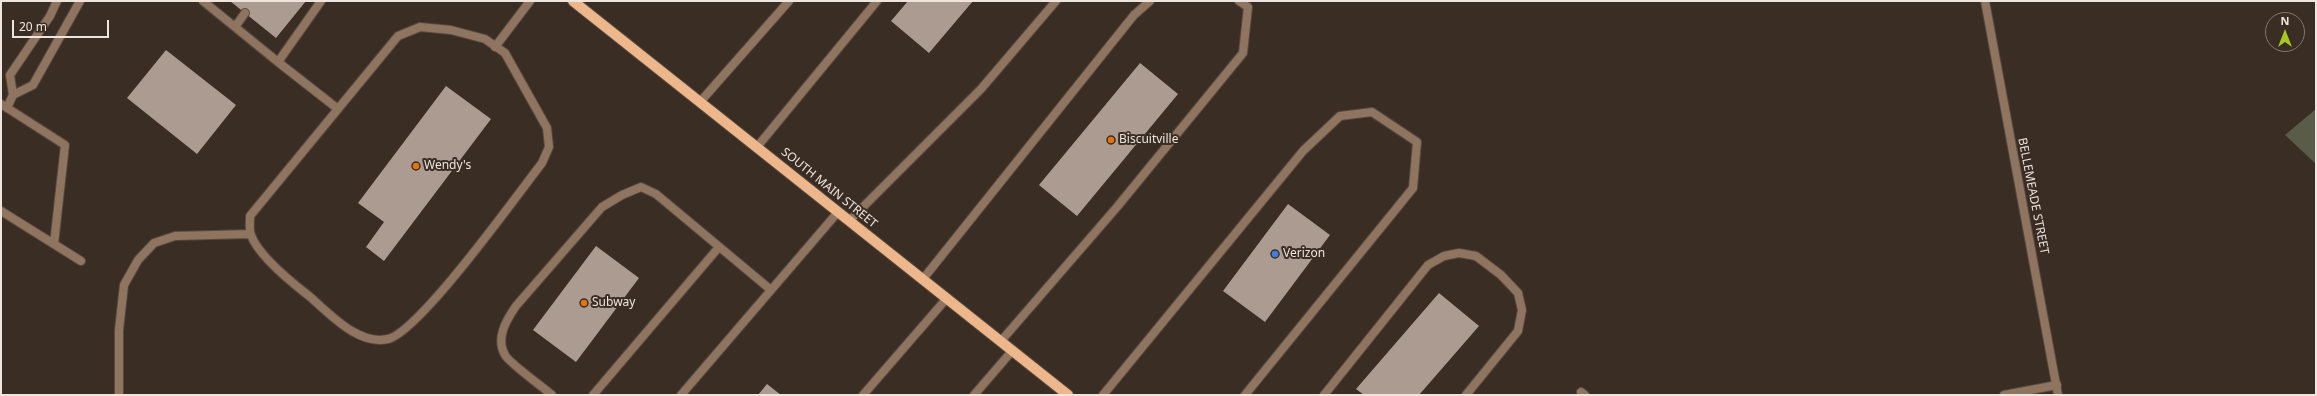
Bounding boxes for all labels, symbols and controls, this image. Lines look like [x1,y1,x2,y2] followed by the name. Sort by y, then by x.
[14,12,111,38] scale bar
[2265,12,2305,52] north arrow
[2281,13,2289,28] text: N
[19,18,47,35] text: 20 m
[1119,133,1178,147] place label: Biscuitville
[1106,135,1116,145] marker: Biscuitville
[2015,137,2051,255] street label: BELLEMEADE STREET
[778,145,880,231] street label: SOUTH MAIN STREET
[424,159,471,173] place label: Wendy's
[411,161,421,171] marker: Wendy's
[1283,247,1325,261] place label: Verizon
[1270,249,1280,259] marker: Verizon
[592,296,635,310] place label: Subway
[579,298,589,308] marker: Subway

